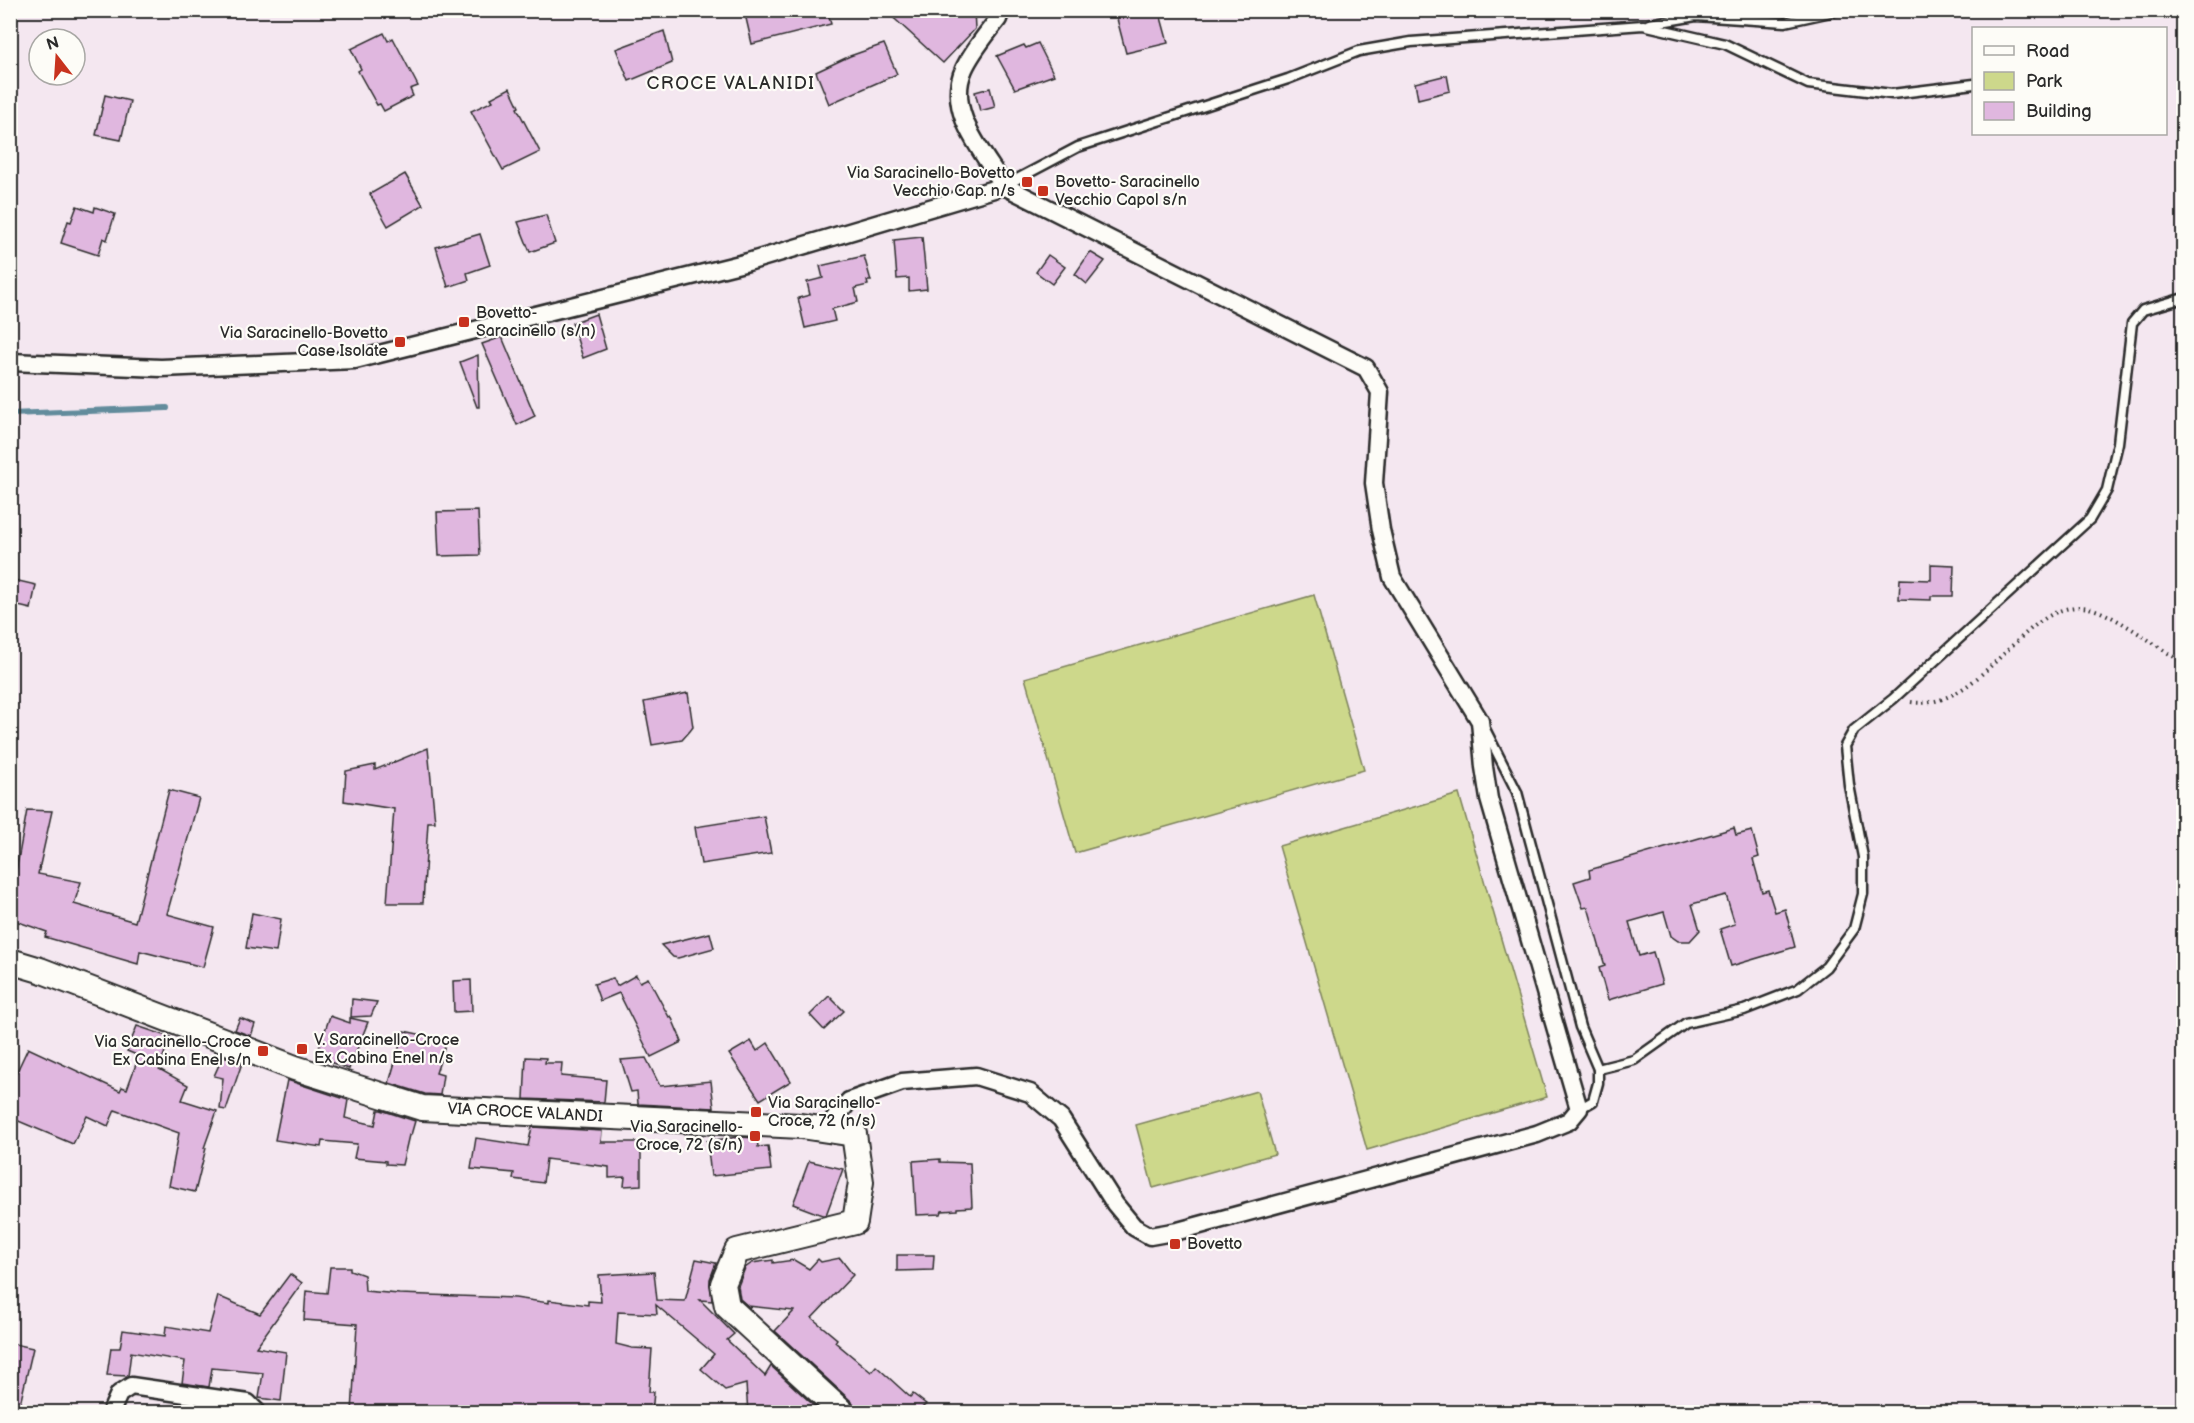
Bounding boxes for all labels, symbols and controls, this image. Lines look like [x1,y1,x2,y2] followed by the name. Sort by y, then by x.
[27,27,87,87] north arrow
[1972,27,2167,135] legend
[45,33,62,55] text: N
[2026,41,2070,62] text: Road
[2026,71,2062,92] text: Park
[647,73,815,94] district label: CROCE VALANIDI
[2026,101,2092,122] text: Building
[847,164,1015,201] place label: Via Saracinello-Bovetto Vecchio Cap. n/s
[1055,173,1200,210] place label: Bovetto- Saracinello Vecchio Capol s/n
[1020,175,1034,189] marker: Via Saracinello-Bovetto Vecchio Cap. n/s
[1036,184,1050,198] marker: Bovetto- Saracinello Vecchio Capol s/n
[476,304,596,341] place label: Bovetto- Saracinello (s/n)
[457,315,471,329] marker: Bovetto- Saracinello (s/n)
[220,324,389,361] place label: Via Saracinello-Bovetto Case Isolate
[393,335,407,349] marker: Via Saracinello-Bovetto Case Isolate
[314,1031,460,1068] place label: V. Saracinello-Croce Ex Cabina Enel n/s
[94,1033,252,1070] place label: Via Saracinello-Croce Ex Cabina Enel s/n
[295,1042,309,1056] marker: V. Saracinello-Croce Ex Cabina Enel n/s
[256,1044,270,1058] marker: Via Saracinello-Croce Ex Cabina Enel s/n
[768,1094,881,1131] place label: Via Saracinello- Croce, 72 (n/s)
[447,1099,603,1127] street label: VIA CROCE VALANDI
[749,1105,763,1119] marker: Via Saracinello- Croce, 72 (n/s)
[630,1118,743,1155] place label: Via Saracinello- Croce, 72 (s/n)
[748,1129,762,1143] marker: Via Saracinello- Croce, 72 (s/n)
[1187,1235,1242,1254] place label: Bovetto
[1168,1237,1182,1251] marker: Bovetto

